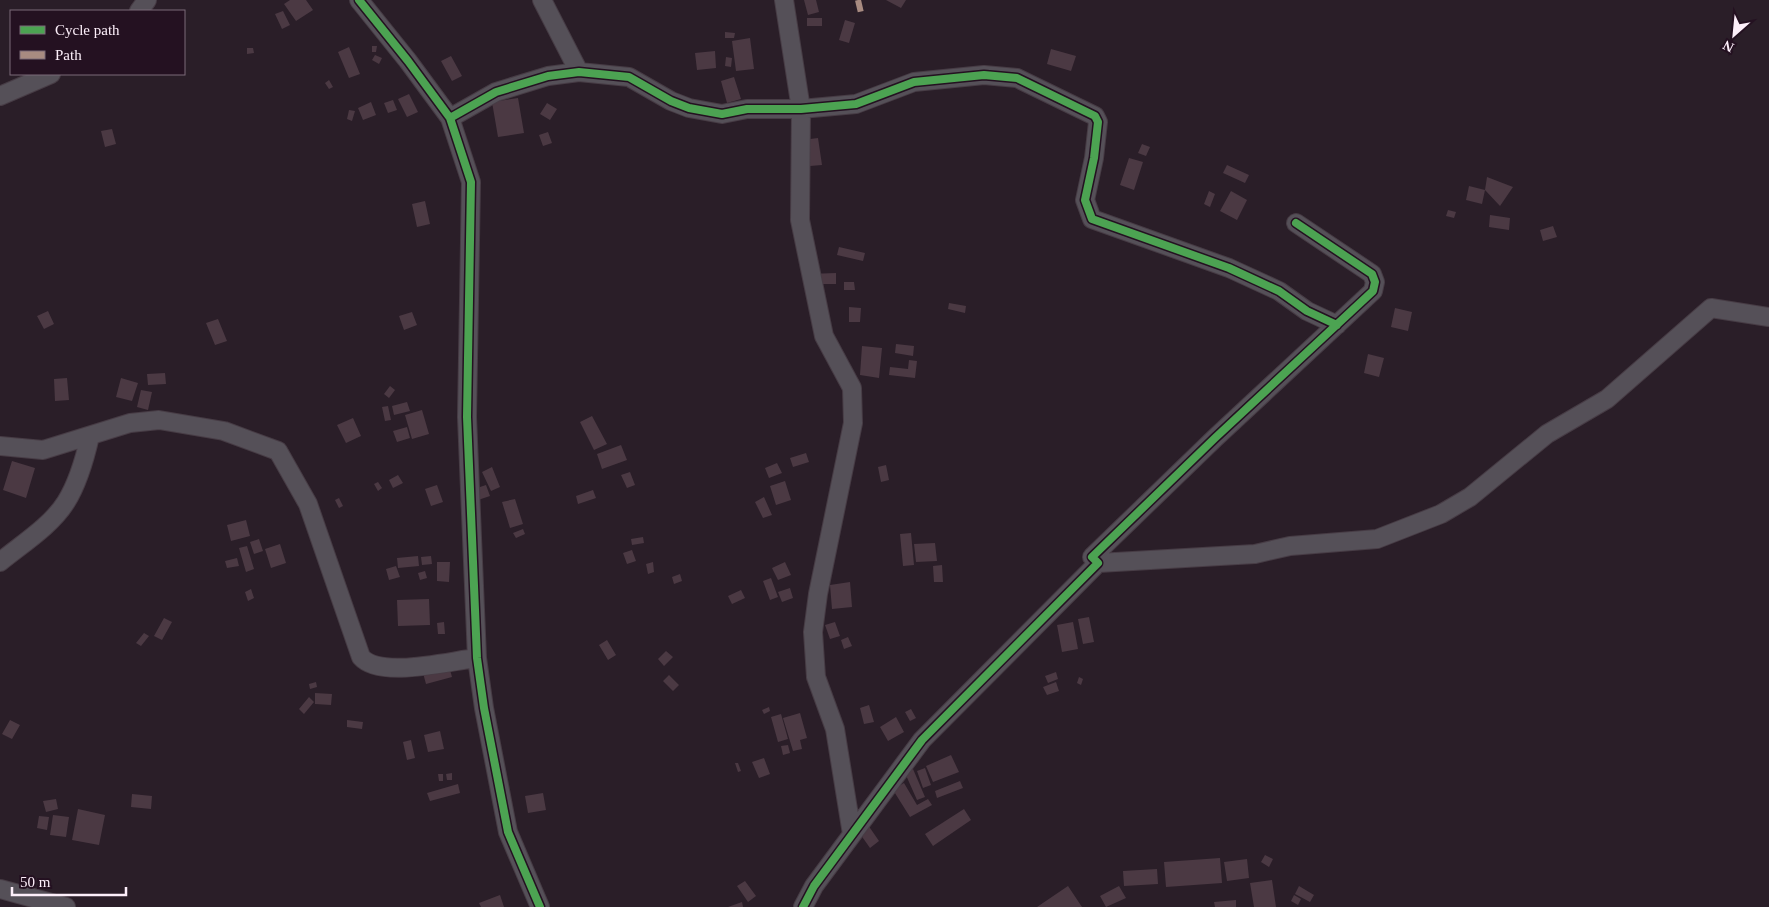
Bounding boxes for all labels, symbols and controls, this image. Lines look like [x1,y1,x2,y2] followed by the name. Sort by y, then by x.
[10,10,185,75] legend
[1709,10,1759,60] north arrow
[55,22,120,38] text: Cycle path
[1720,37,1736,55] text: N
[55,47,82,63] text: Path
[12,864,126,896] scale bar
[20,874,51,890] text: 50 m

